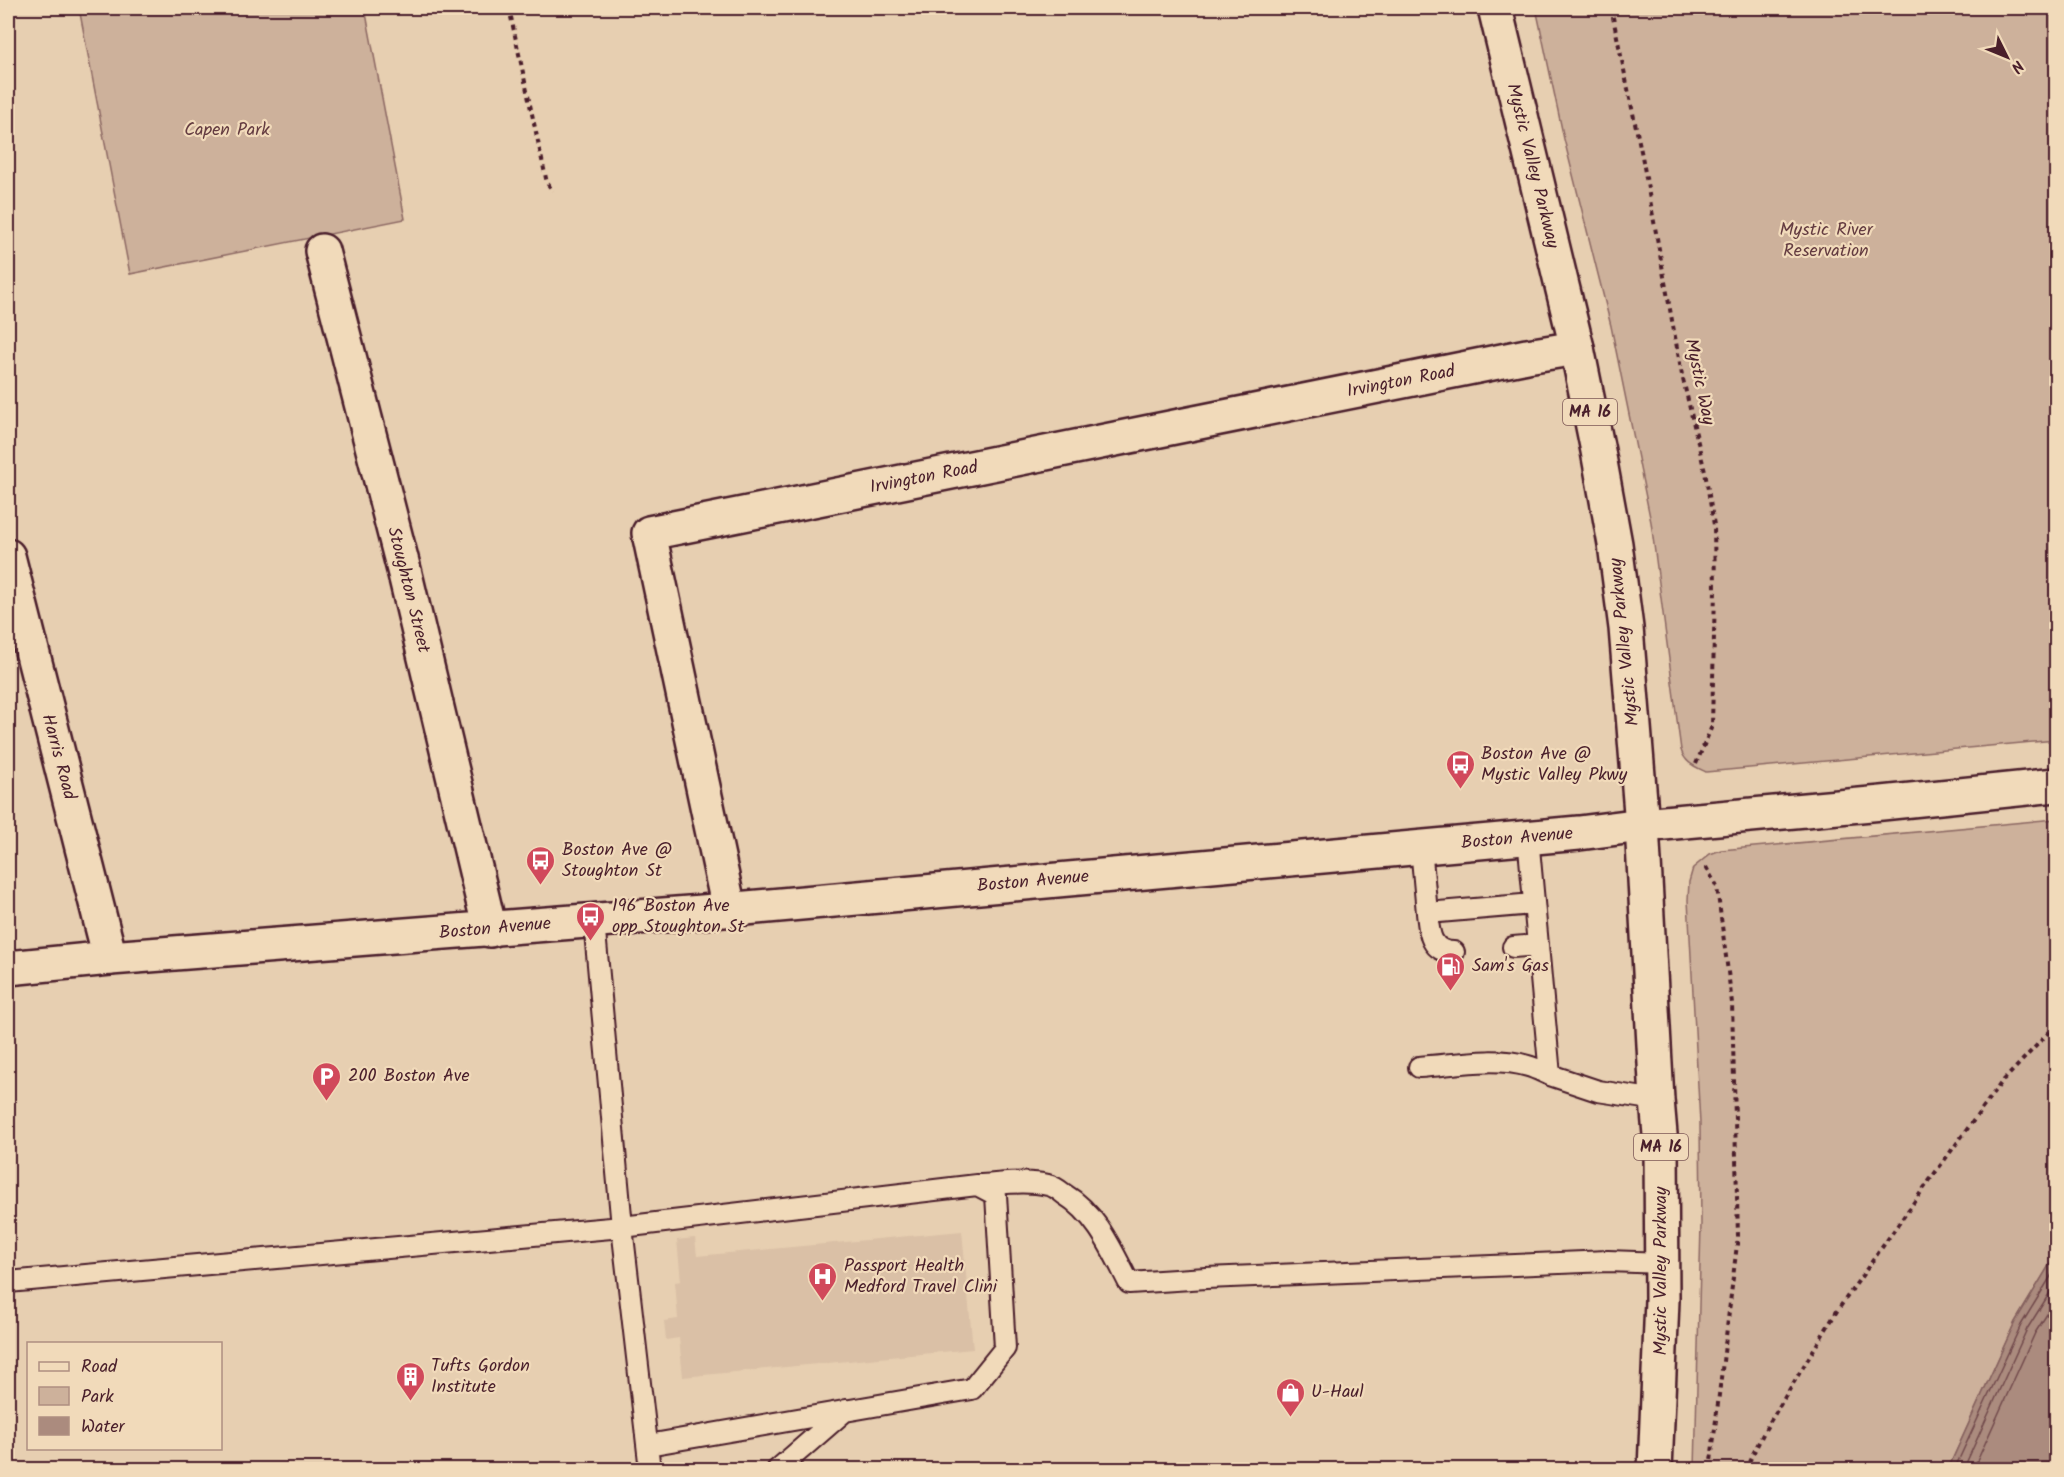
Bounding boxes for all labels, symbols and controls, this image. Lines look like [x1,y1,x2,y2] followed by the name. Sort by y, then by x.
[1977,27,2037,87] north arrow
[2004,54,2029,78] text: N
[1497,80,1567,252] street label: Mystic Valley Parkway
[184,116,270,145] park label: Capen Park
[1779,216,1874,266] park label: Mystic River Reservation
[1676,336,1722,428] street label: Mystic Way
[1344,357,1459,407] street label: Irvington Road
[1563,399,1617,425] road number: MA 16
[867,453,982,503] street label: Irvington Road
[378,524,438,657] street label: Stoughton Street
[1602,556,1648,728] street label: Mystic Valley Parkway
[33,711,84,804] street label: Harris Road
[1481,740,1628,790] place label: Boston Ave @ Mystic Valley Pkwy
[1444,748,1476,790] bus stop icon: Boston Ave @ Mystic Valley Pkwy
[1460,820,1574,858] street label: Boston Avenue
[562,836,672,886] place label: Boston Ave @ Stoughton St
[525,844,557,886] bus stop icon: Boston Ave @ Stoughton St
[976,863,1090,901] street label: Boston Avenue
[612,892,746,942] place label: 196 Boston Ave opp Stoughton St
[575,900,607,942] bus stop icon: 196 Boston Ave opp Stoughton St
[438,910,552,948] street label: Boston Avenue
[1435,950,1467,992] fuel station icon: Sam's Gas
[1472,952,1549,981] place label: Sam's Gas
[311,1060,343,1102] parking icon: 200 Boston Ave
[348,1062,470,1091] place label: 200 Boston Ave
[1634,1134,1688,1160] road number: MA 16
[1647,1186,1676,1356] street label: Mystic Valley Parkway
[844,1252,998,1302] place label: Passport Health Medford Travel Clini
[807,1260,839,1302] hospital icon: Passport Health Medford Travel Clini
[27,1342,222,1450] legend
[431,1352,530,1402] place label: Tufts Gordon Institute
[81,1353,118,1382] text: Road
[394,1360,426,1402] building icon: Tufts Gordon Institute
[1274,1376,1306,1418] shop icon: U-Haul
[1311,1378,1364,1407] place label: U-Haul
[81,1383,114,1412] text: Park
[81,1413,126,1442] text: Water

